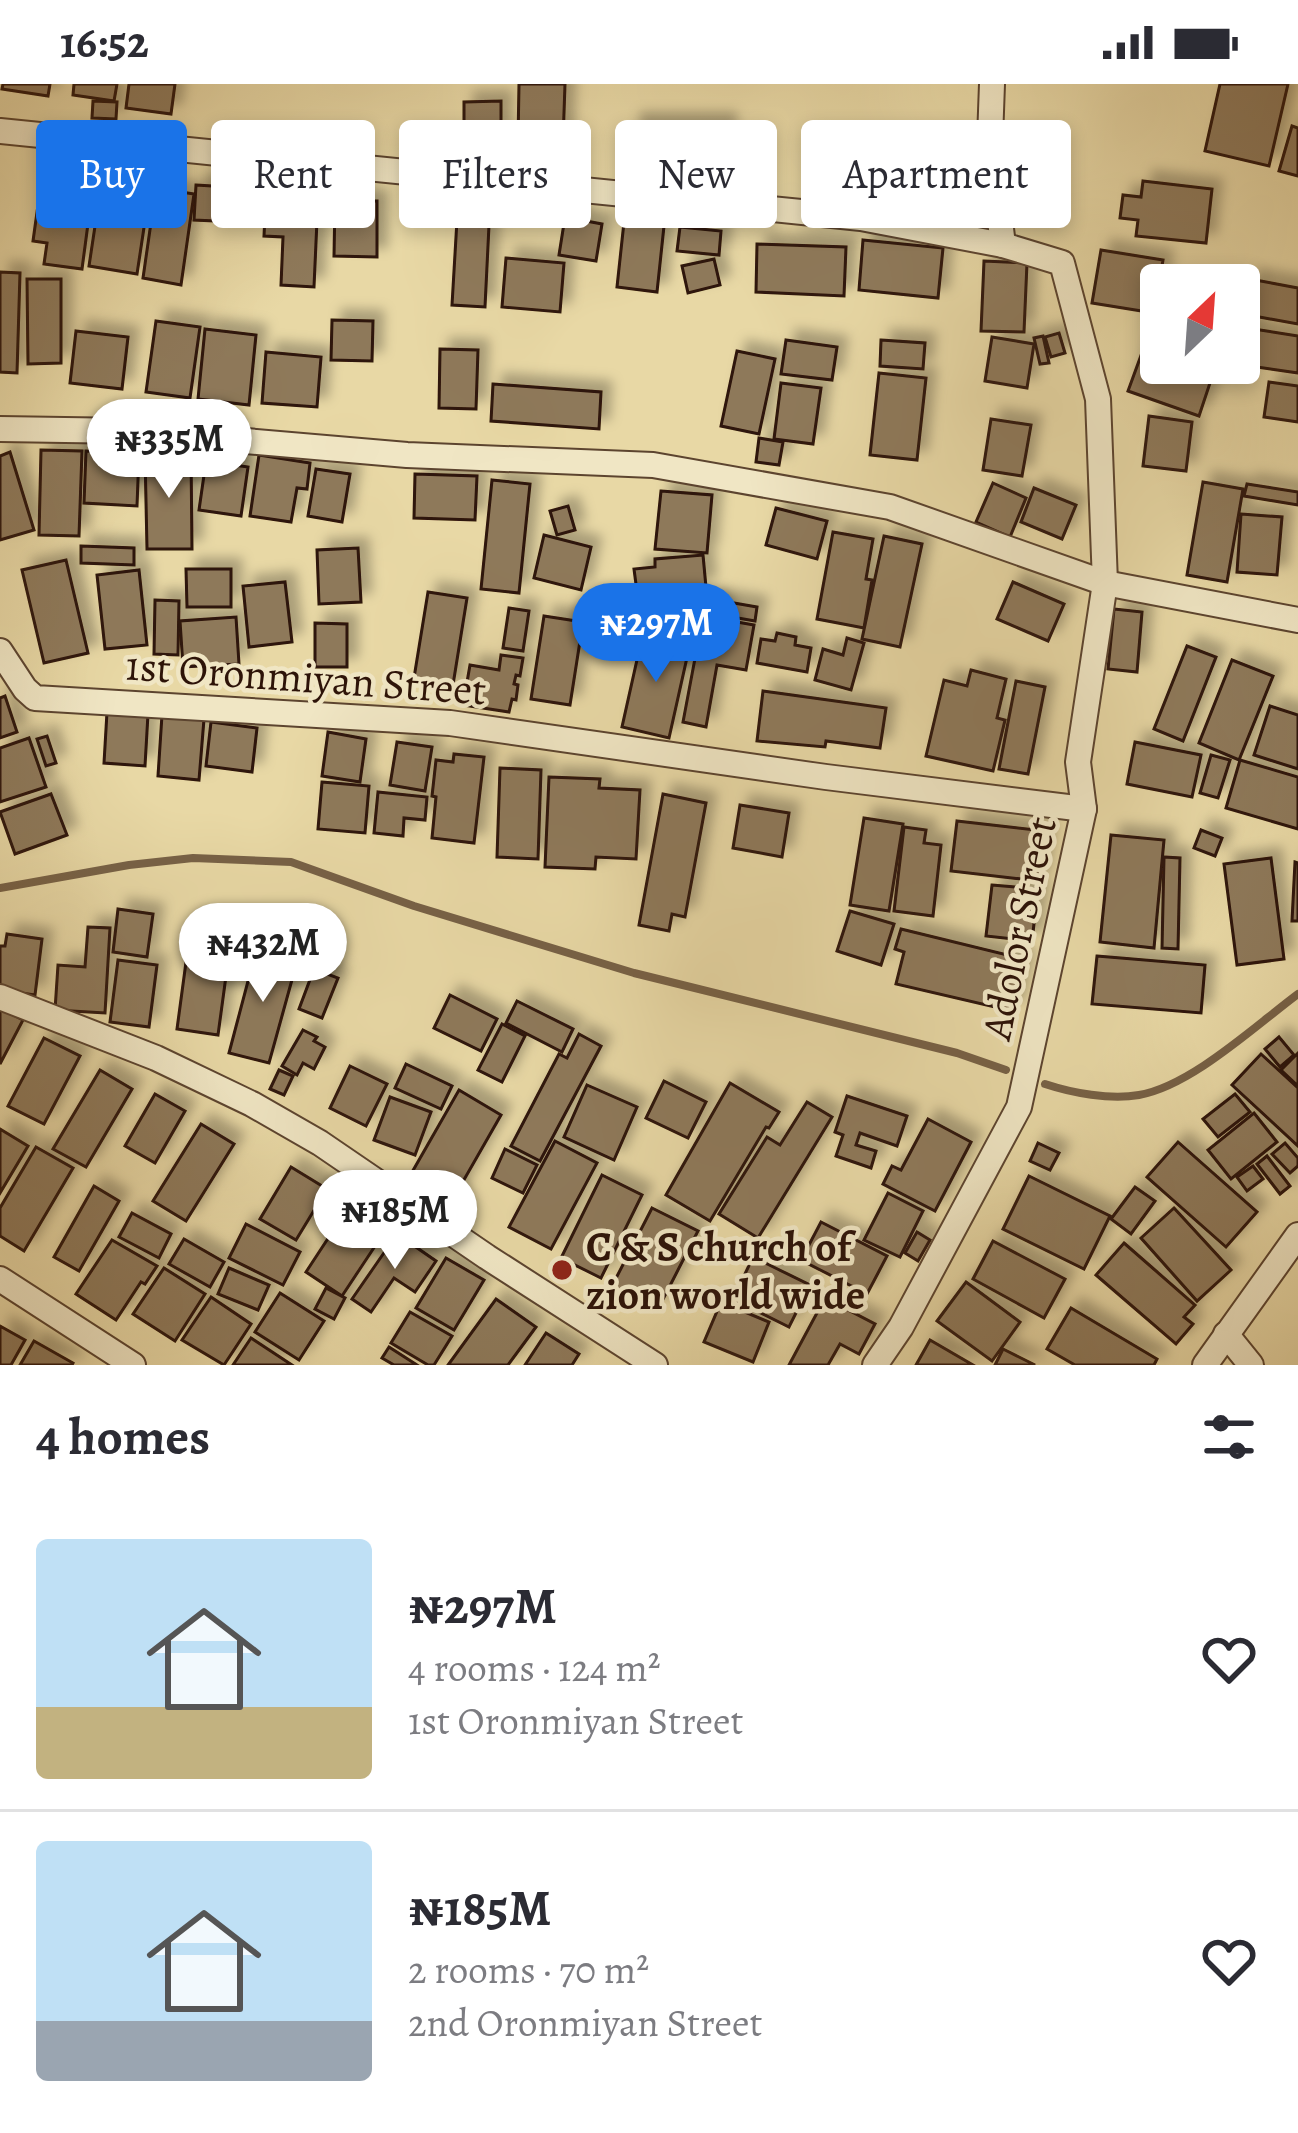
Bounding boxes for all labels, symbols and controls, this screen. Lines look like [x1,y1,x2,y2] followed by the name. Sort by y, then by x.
[60,11,149,73] text: 16:52
[36,120,187,228] chip: Buy
[211,120,375,228] chip: Rent
[399,120,591,228] chip: Filters
[615,120,777,228] chip: New
[801,120,1071,228] chip: Apartment
[1140,264,1260,384] north arrow
[1140,264,1260,384] map controls
[85,399,253,501] pin: ₦335M
[114,411,224,464] text: ₦335M
[572,583,740,685] pin: ₦297M
[599,595,713,648] text: ₦297M
[124,636,488,719] street label: 1st Oronmiyan Street
[967,811,1070,1046] street label: Adolor Street
[179,903,347,1005] pin: ₦432M
[206,915,320,968] text: ₦432M
[311,1170,479,1272] pin: ₦185M
[340,1182,450,1235] text: ₦185M
[586,1218,865,1323] place label: C & S church of zion world wide
[549,1257,575,1283] marker: C & S church of zion world wide
[36,1402,210,1472] text: 4 homes
[1196,1404,1262,1470] icon: filters
[408,1571,557,1641] text: ₦297M
[132,1587,276,1731] icon: home
[1196,1626,1262,1692] icon: heart
[408,1641,661,1694] text: 4 rooms · 124 m²
[408,1694,743,1747] text: 1st Oronmiyan Street
[408,1873,551,1943] text: ₦185M
[132,1889,276,2033] icon: home
[1196,1928,1262,1994] icon: heart
[408,1943,649,1996] text: 2 rooms · 70 m²
[408,1996,762,2049] text: 2nd Oronmiyan Street

